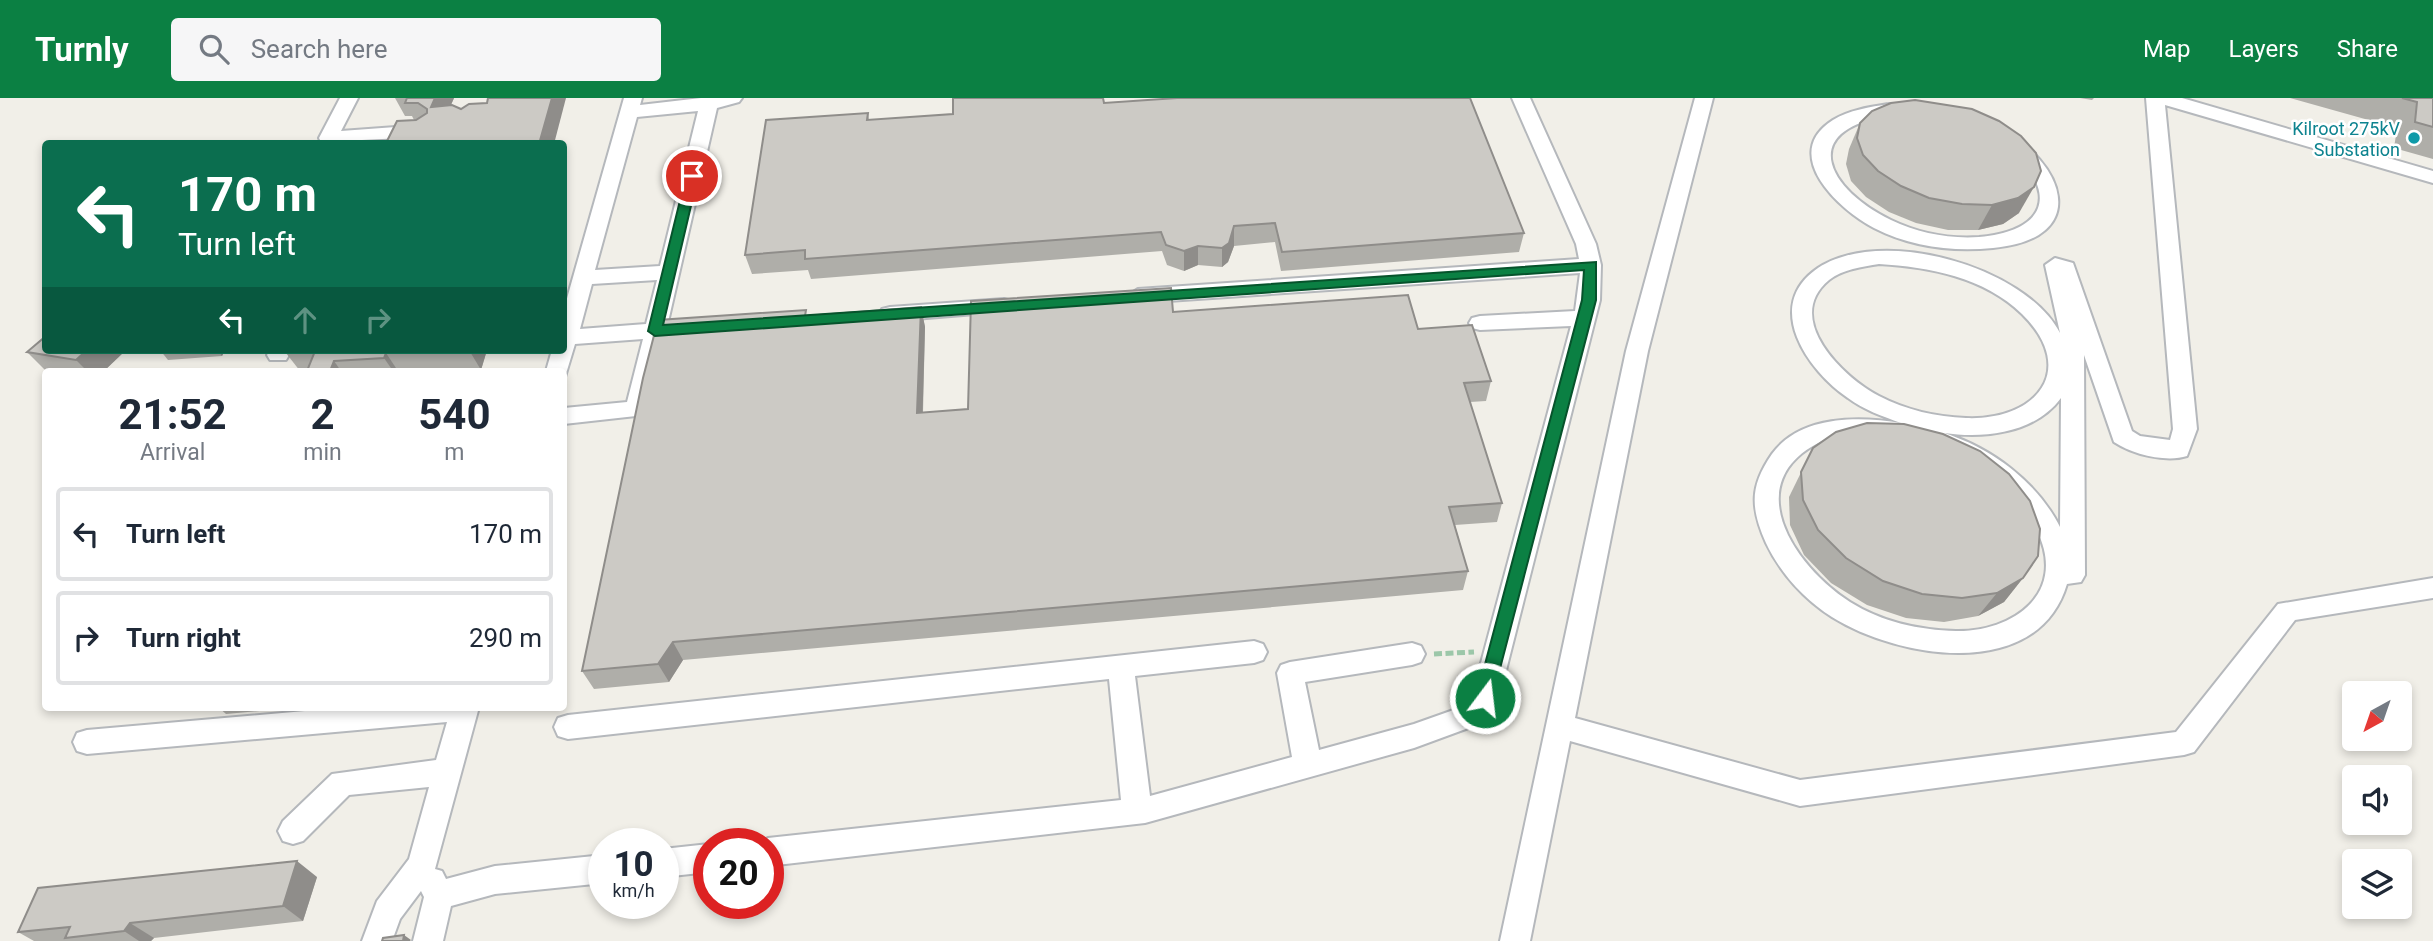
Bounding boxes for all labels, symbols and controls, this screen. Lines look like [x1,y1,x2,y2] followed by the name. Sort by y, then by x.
[171,18,661,81] search box
[35,30,129,69] text: Turnly
[195,30,233,68] icon: search
[251,34,387,64] text: Search here
[2143,35,2191,63] text: Map
[2229,35,2299,63] text: Layers
[2337,35,2398,63] text: Share
[2292,118,2401,160] place label: Kilroot 275kV Substation
[2406,130,2422,146] marker: Kilroot 275kV Substation
[662,146,722,206] pin
[673,157,711,195] icon: arrive
[178,166,317,223] text: 170 m
[63,168,154,259] icon: left
[178,225,296,263] text: Turn left
[213,301,251,339] icon: left
[286,301,324,339] icon: ahead
[359,301,397,339] icon: right
[119,390,227,439] text: 21:52
[310,390,335,439] text: 2
[418,390,491,439] text: 540
[140,439,205,466] text: Arrival
[303,439,342,466] text: min
[444,439,464,466] text: m
[67,515,105,553] icon: left
[126,519,225,549] text: Turn left
[469,519,542,549] text: 170 m
[67,619,105,657] icon: right
[126,623,241,653] text: Turn right
[469,623,542,653] text: 290 m
[1448,661,1522,735] position arrow
[2342,681,2412,751] north arrow
[2342,681,2412,919] map controls
[2342,765,2412,835] button: sound
[693,828,784,919] speed limit sign: 20
[613,844,654,885] text: 10
[2342,849,2412,919] button: layers
[612,880,655,901] text: km/h

